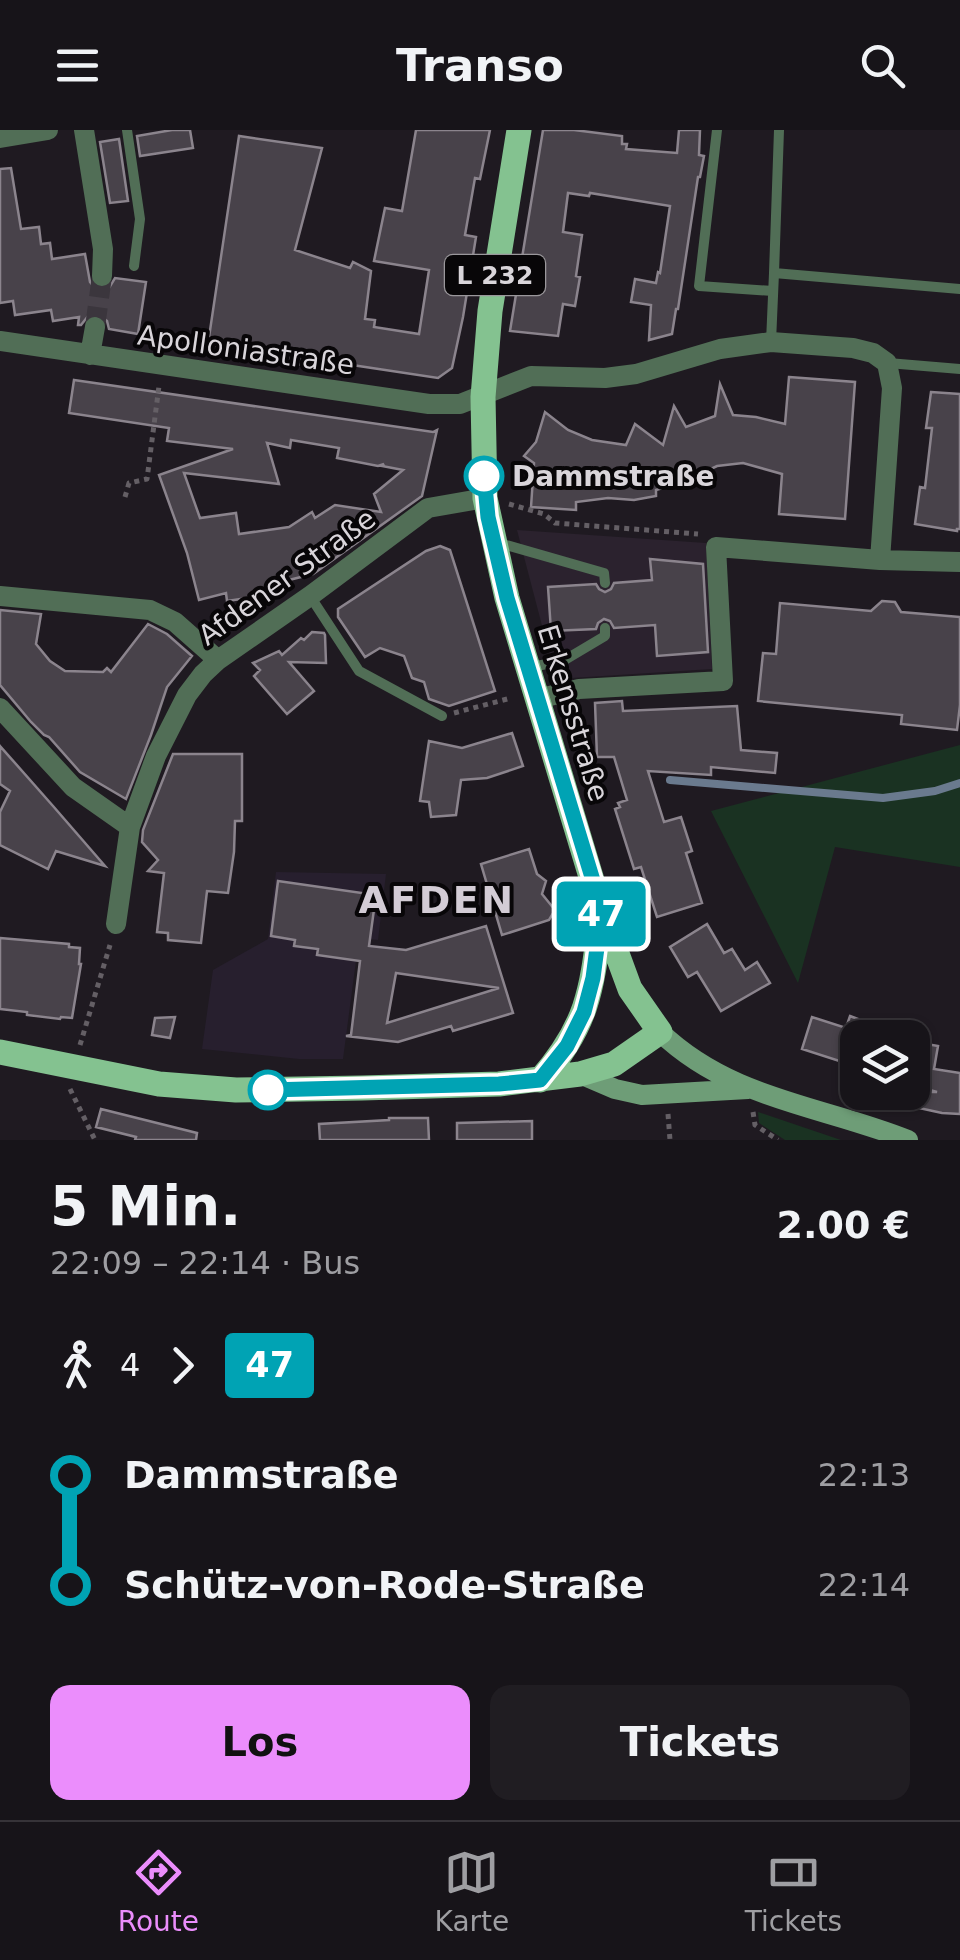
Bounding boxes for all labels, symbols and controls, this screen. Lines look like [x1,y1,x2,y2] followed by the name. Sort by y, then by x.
[50,38,105,93] icon: menu
[855,38,910,93] icon: search
[396,39,564,92] text: Transo
[445,255,545,295] road number: L 232
[136,318,356,382] street label: Apolloniastraße
[465,457,503,495] marker: Dammstraße
[512,460,714,493] place label: Dammstraße
[192,502,382,652] street label: Afdener Straße
[530,621,616,805] street label: Erkensstraße
[358,878,516,922] district label: AFDEN
[556,882,646,946] line badge: 47
[577,894,625,934] text: 47
[840,1020,930,1110] map controls
[840,1020,930,1110] button: layers
[249,1071,287,1109] unlabelled marker
[50,1174,241,1238] text: 5 Min.
[777,1203,910,1247] text: 2.00 €
[50,1244,360,1282] text: 22:09 – 22:14 · Bus
[50,1338,105,1393] icon: walk
[155,1338,210,1393] icon: forward
[245,1345,294,1385] text: 47
[120,1346,140,1384] text: 4
[124,1453,399,1497] text: Dammstraße
[818,1456,910,1494] text: 22:13
[124,1563,645,1607] text: Schütz-von-Rode-Straße
[818,1566,910,1604] text: 22:14
[50,1685,470,1800] button: Los
[490,1685,910,1800] button: Tickets
[118,1845,199,1938] tab: Route
[435,1845,509,1938] tab: Karte
[745,1845,842,1938] tab: Tickets

